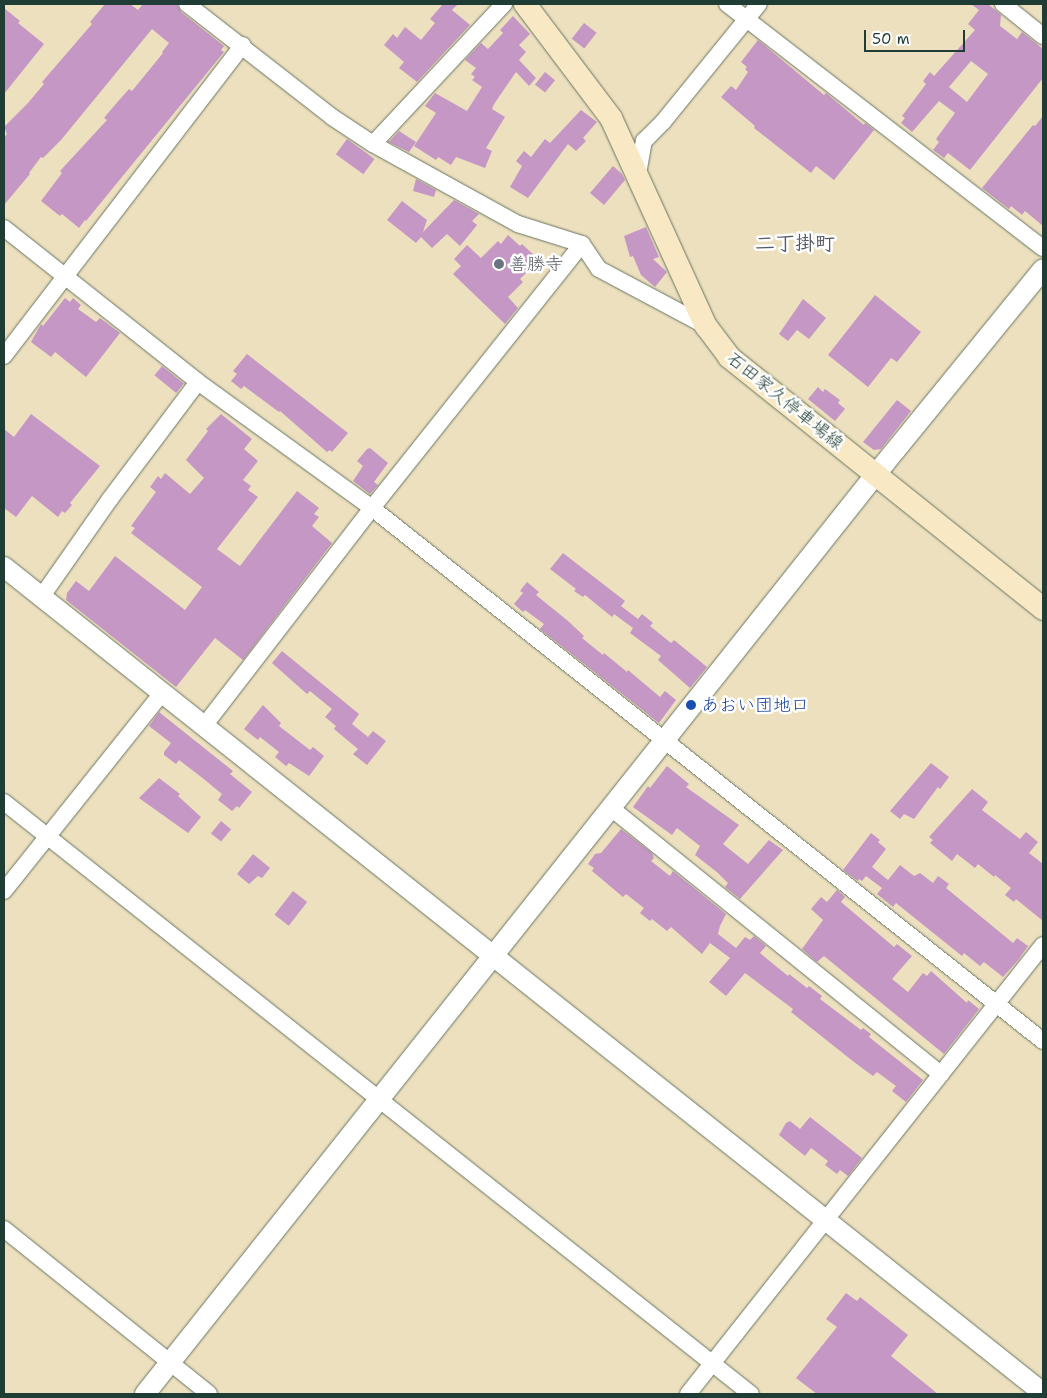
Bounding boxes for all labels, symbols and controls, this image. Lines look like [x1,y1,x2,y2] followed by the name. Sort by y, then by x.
[867,20,968,52] scale bar
[872,29,910,49] text: 50 m
[755,231,835,255] district label: 二丁掛町
[509,253,563,275] place label: 善勝寺
[493,258,505,270] marker: 善勝寺
[722,347,848,455] street label: 石田家久停車場線
[701,694,809,716] place label: あおい団地口
[685,699,697,711] marker: あおい団地口

